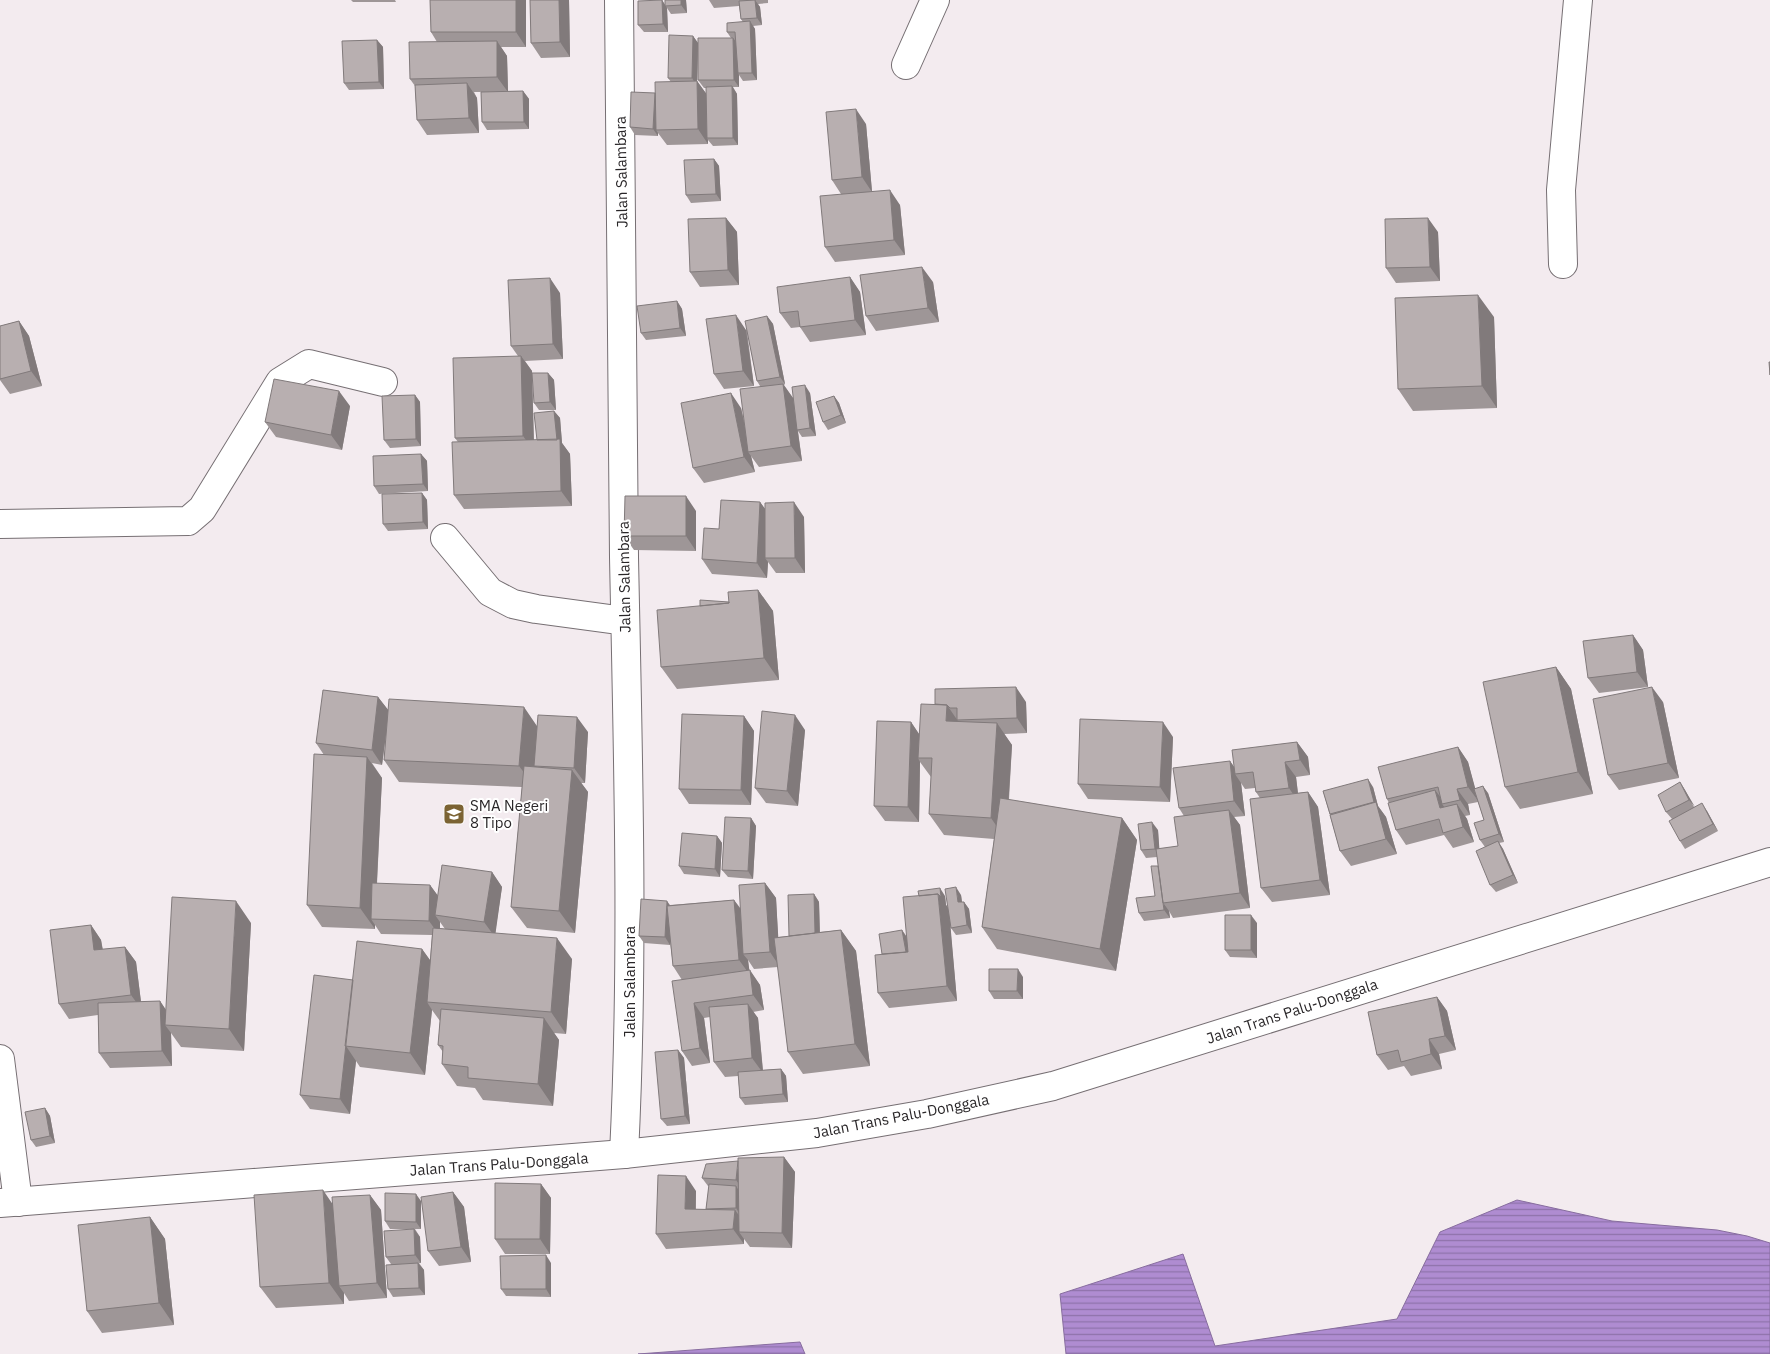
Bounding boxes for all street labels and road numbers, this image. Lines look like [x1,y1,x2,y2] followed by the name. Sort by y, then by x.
[611,116,631,228] street label: Jalan Salambara
[614,521,634,633] street label: Jalan Salambara
[620,926,639,1038] street label: Jalan Salambara
[1204,974,1380,1048] street label: Jalan Trans Palu-Donggala
[811,1090,991,1142] street label: Jalan Trans Palu-Donggala
[409,1148,589,1180] street label: Jalan Trans Palu-Donggala

